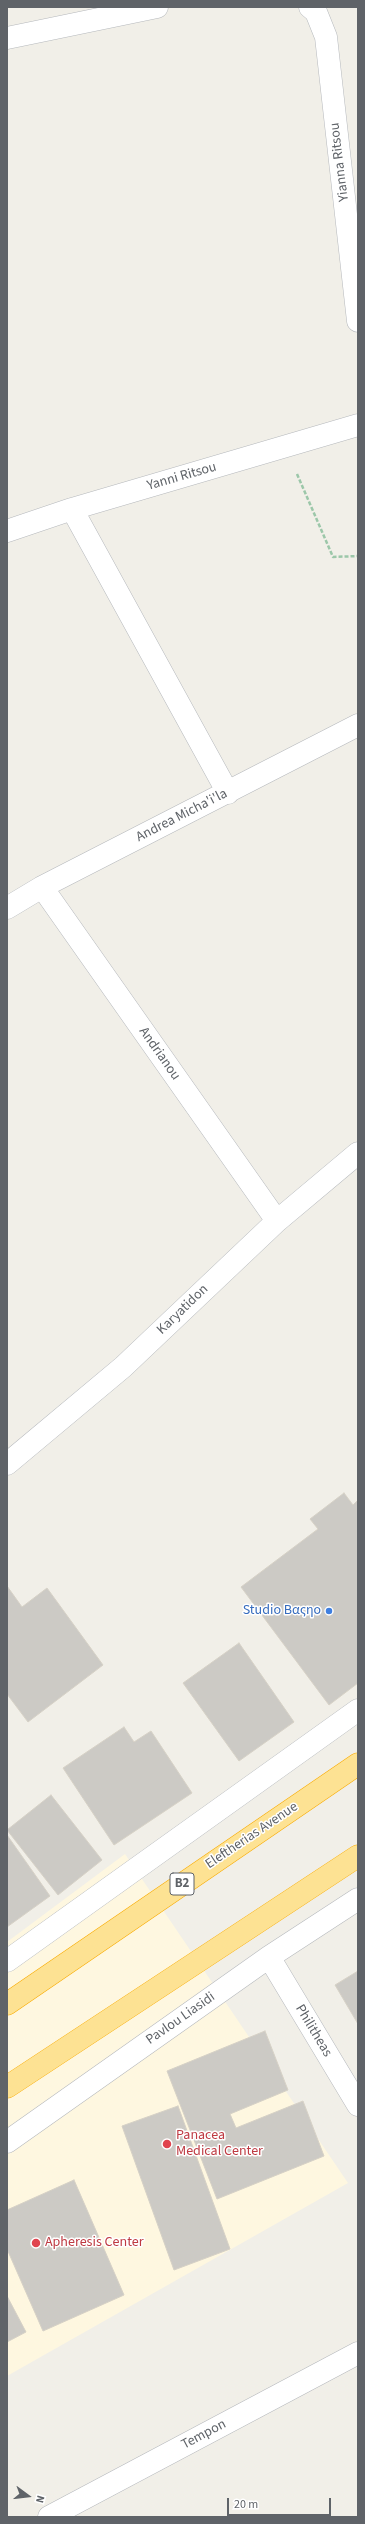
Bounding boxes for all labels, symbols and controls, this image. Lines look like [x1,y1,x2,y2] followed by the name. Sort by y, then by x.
[327,122,353,202] street label: Yianna Ritsou
[145,459,219,495] street label: Yanni Ritsou
[134,786,230,846] street label: Andrea Micha'i'la
[135,1024,183,1084] street label: Andrianou
[154,1281,212,1339] street label: Karyatidon
[243,1603,321,1619] place label: Studio Βαςηο
[324,1606,334,1616] marker: Studio Βαςηο
[203,1799,301,1873] street label: Eleftherias Avenue
[170,1873,194,1895] road number: B2
[143,1989,219,2049] street label: Pavlou Liasidi
[291,2002,335,2060] street label: Philitheas
[176,2128,263,2160] place label: Panacea Medical Center
[161,2138,173,2150] marker: Panacea Medical Center
[45,2235,144,2251] place label: Apheresis Center
[30,2237,42,2249] marker: Apheresis Center
[179,2416,229,2454] street label: Tempon
[8,2476,48,2516] north arrow
[229,2490,333,2516] scale bar
[32,2494,48,2505] text: N
[234,2496,258,2513] text: 20 m

